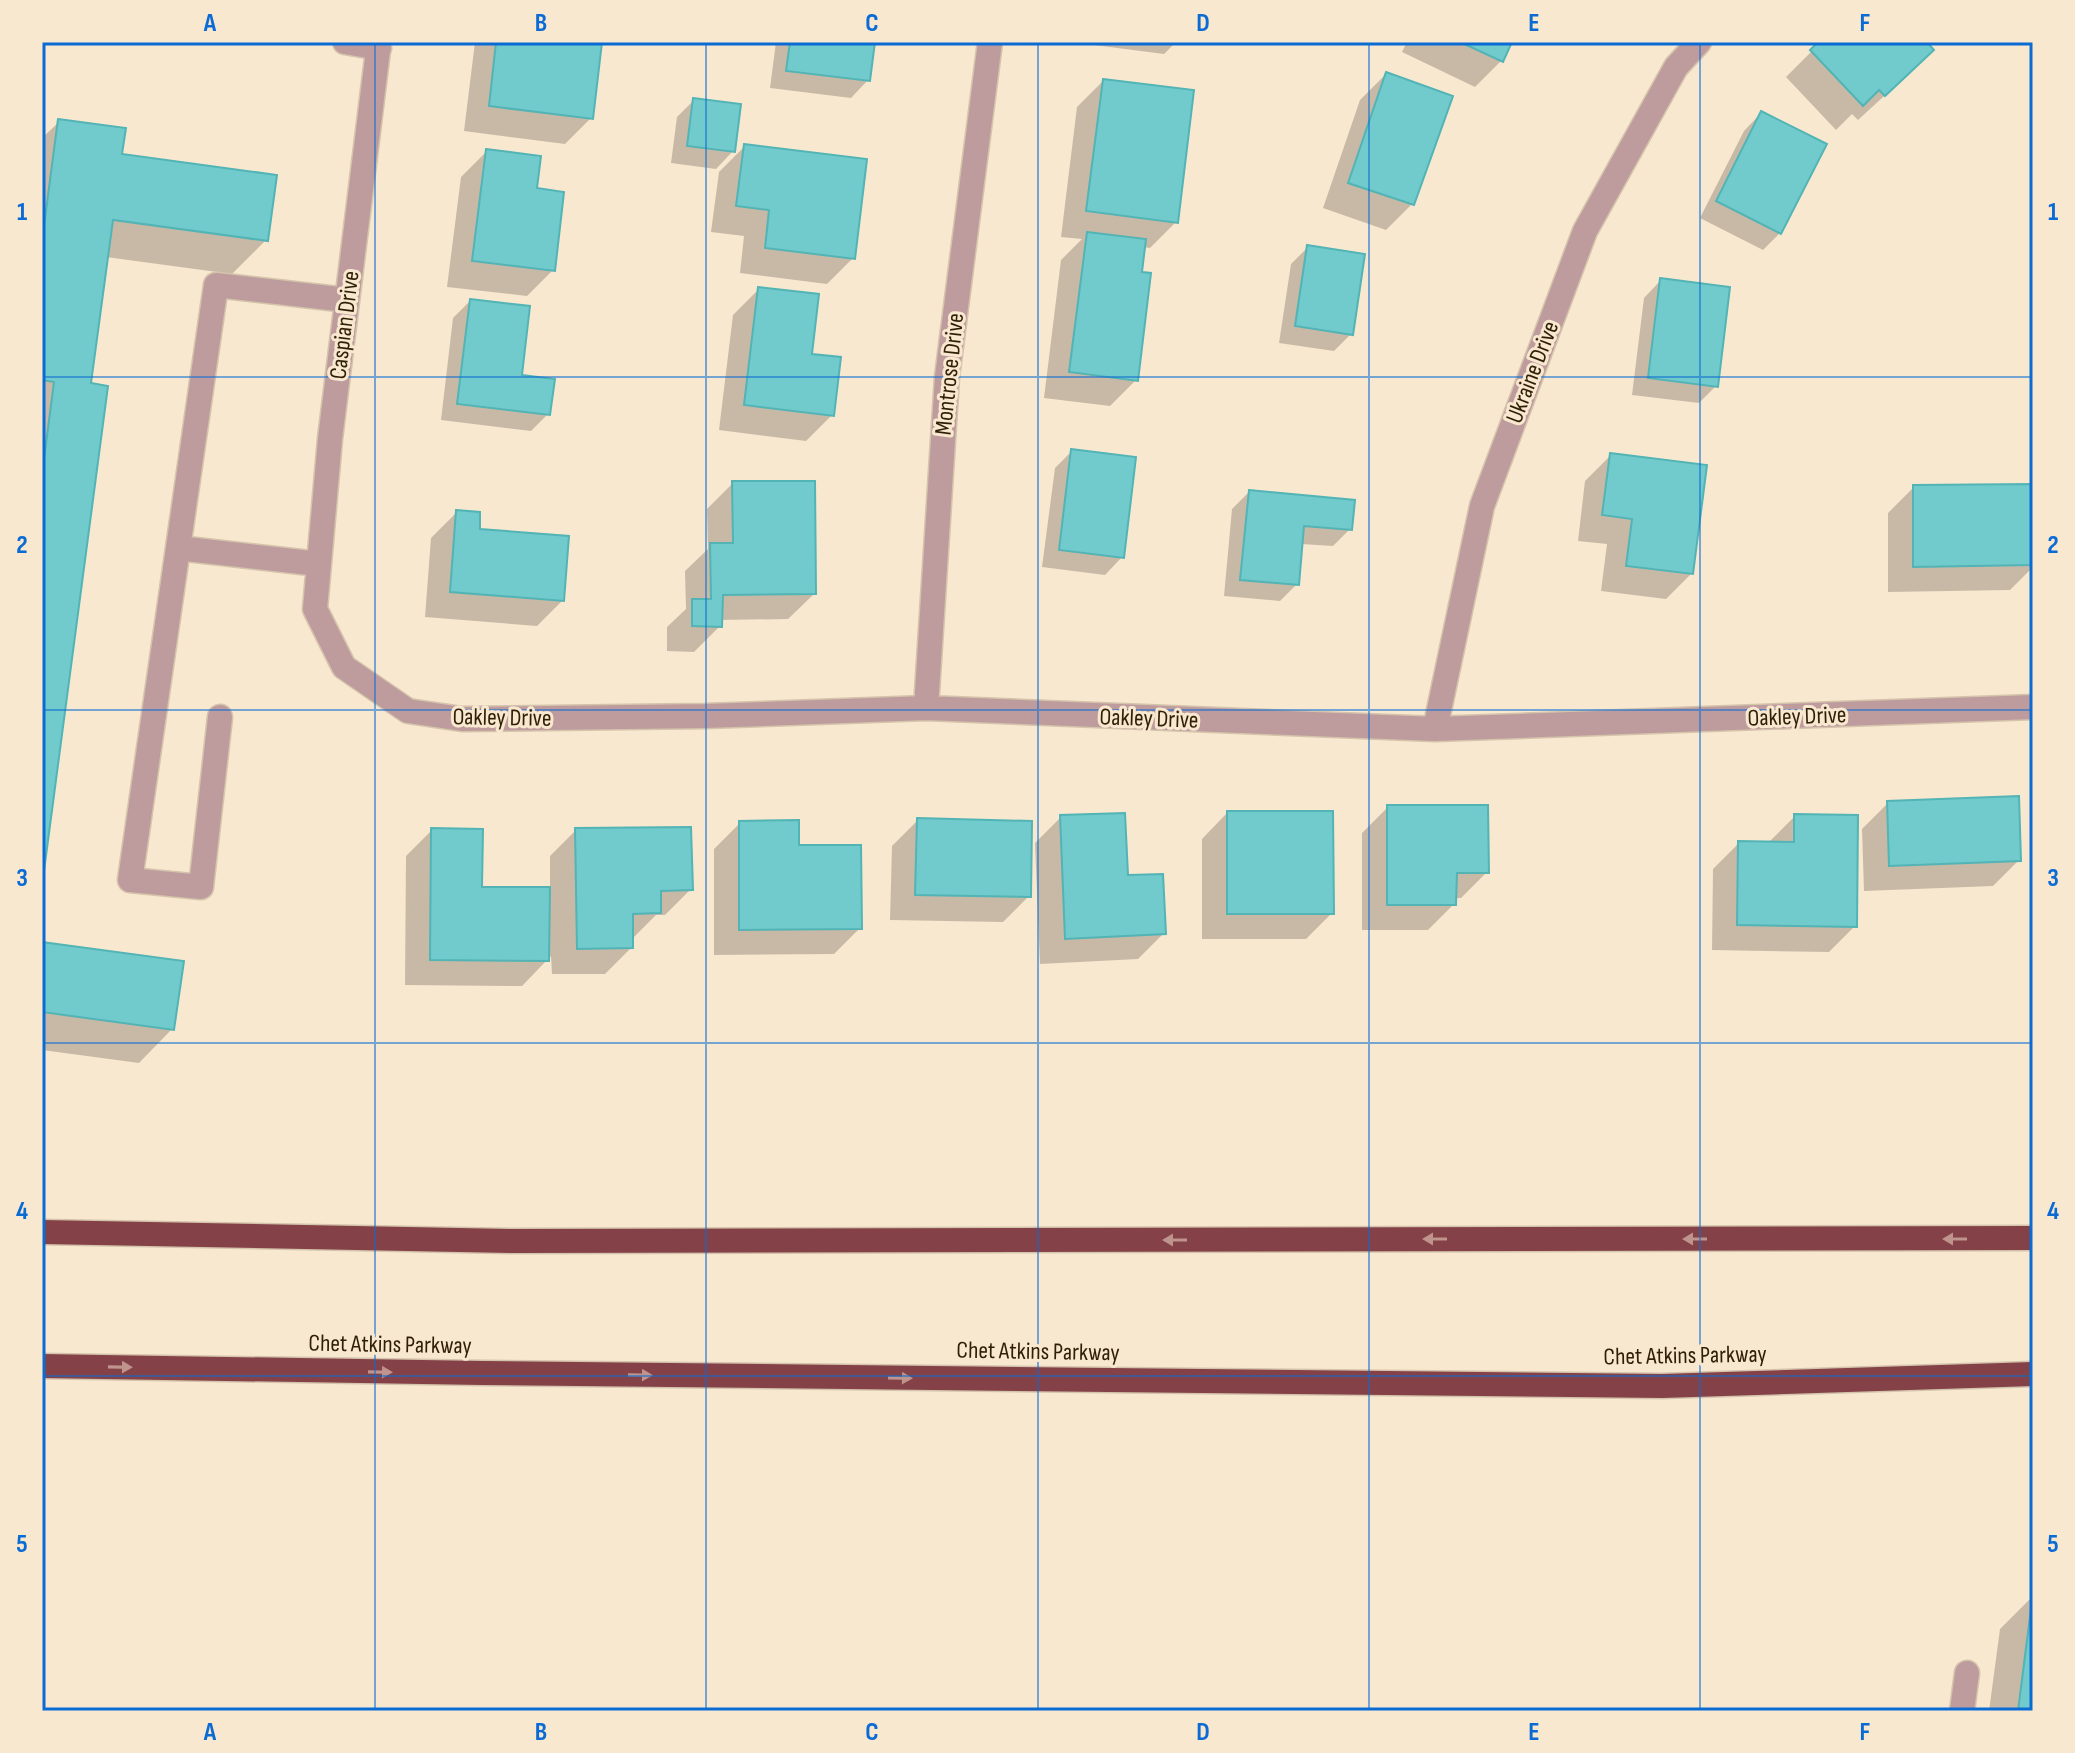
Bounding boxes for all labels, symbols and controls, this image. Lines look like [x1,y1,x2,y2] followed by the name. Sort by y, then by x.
[203,8,217,39] text: A
[535,8,547,39] text: B
[865,8,879,39] text: C
[1196,8,1210,39] text: D
[1528,8,1540,39] text: E
[1860,8,1871,39] text: F
[17,197,27,228] text: 1
[2048,197,2058,228] text: 1
[323,269,366,381] street label: Caspian Drive
[929,312,970,436] street label: Montrose Drive
[1500,317,1565,427] street label: Ukraine Drive
[16,530,28,561] text: 2
[2047,530,2059,561] text: 2
[1747,700,1847,733] street label: Oakley Drive
[452,702,552,733] street label: Oakley Drive
[1099,702,1199,735] street label: Oakley Drive
[16,863,28,894] text: 3
[2047,863,2059,894] text: 3
[16,1196,28,1227] text: 4
[2047,1196,2059,1227] text: 4
[1422,1233,1447,1245] one-way arrow
[1682,1233,1707,1245] one-way arrow
[1942,1233,1967,1245] one-way arrow
[1162,1234,1187,1246] one-way arrow
[308,1329,472,1360] street label: Chet Atkins Parkway
[956,1336,1120,1367] street label: Chet Atkins Parkway
[1603,1340,1767,1371] street label: Chet Atkins Parkway
[108,1361,133,1373] one-way arrow
[368,1365,393,1378] one-way arrow
[628,1369,653,1381] one-way arrow
[888,1372,913,1384] one-way arrow
[16,1529,28,1560] text: 5
[2047,1529,2059,1560] text: 5
[203,1717,217,1748] text: A
[535,1717,547,1748] text: B
[865,1717,879,1748] text: C
[1196,1717,1210,1748] text: D
[1528,1717,1540,1748] text: E
[1860,1717,1871,1748] text: F

